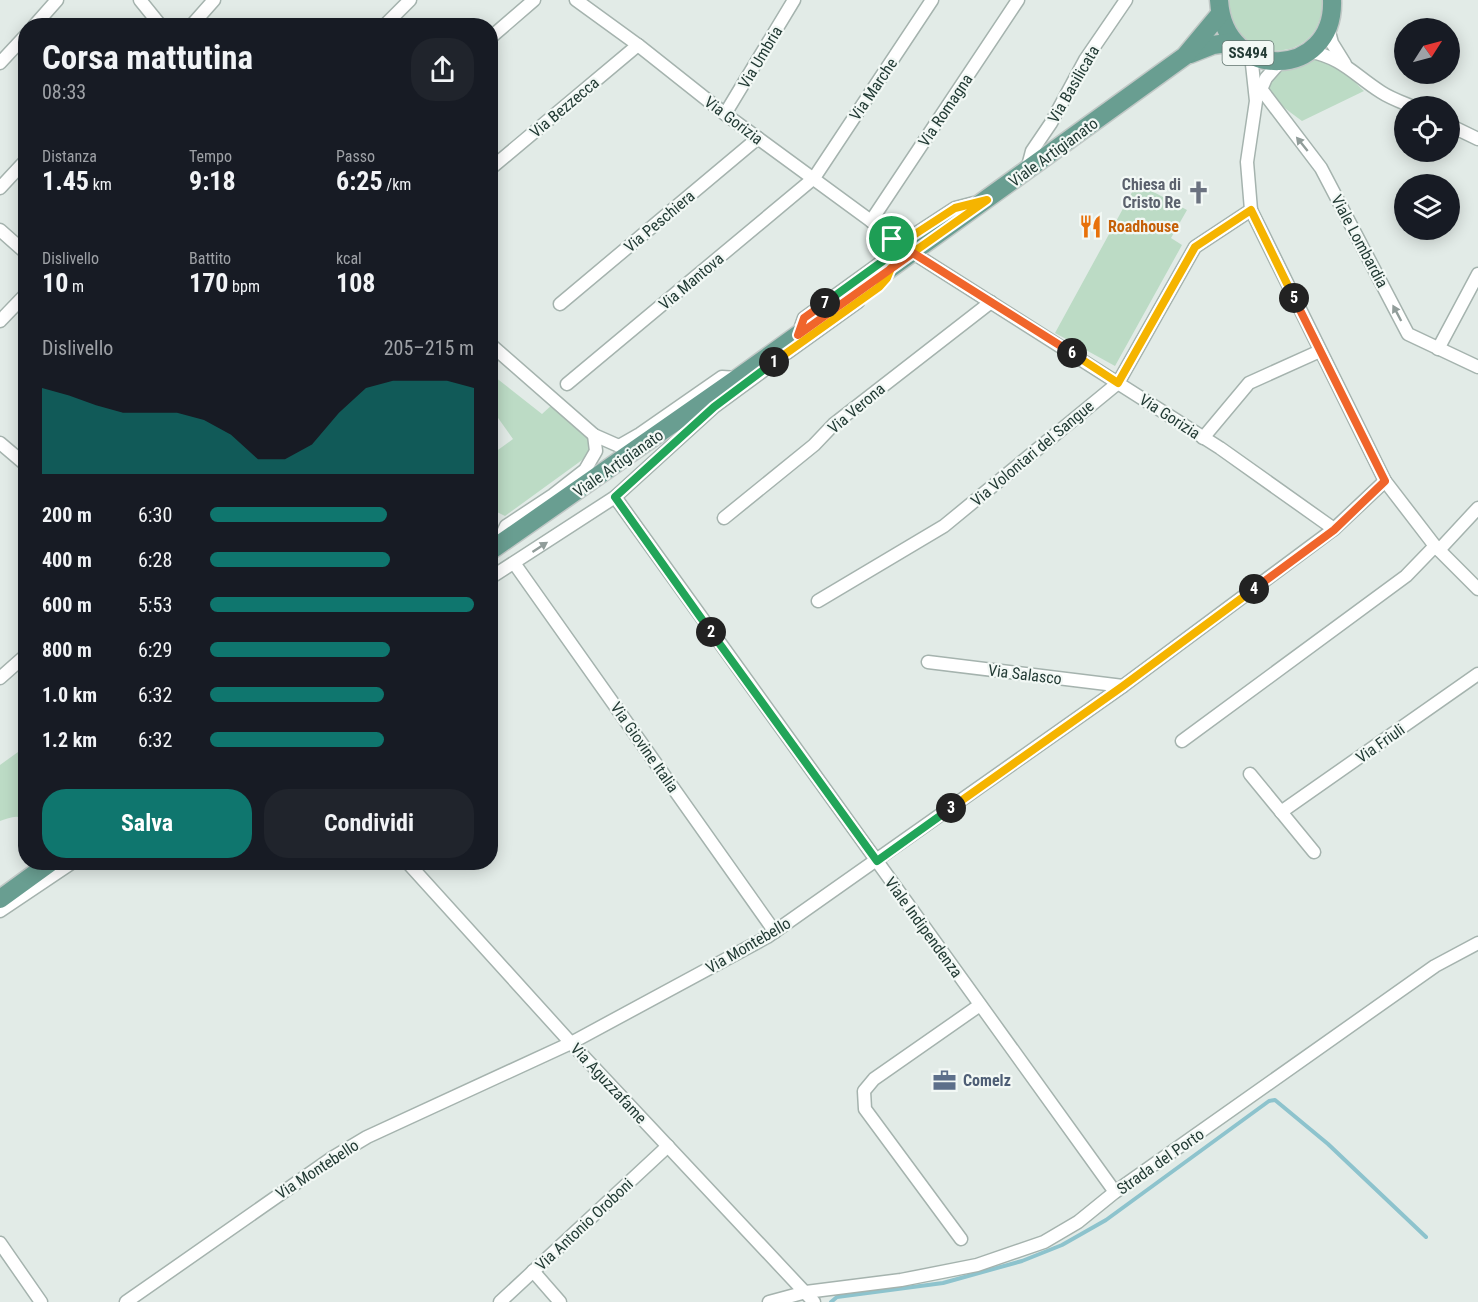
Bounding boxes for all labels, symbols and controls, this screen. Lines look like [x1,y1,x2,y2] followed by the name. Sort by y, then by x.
[1394,18,1460,84] north arrow
[1394,18,1460,240] map controls
[734,23,786,92] street label: Via Umbria
[42,38,253,77] text: Corsa mattutina
[411,38,474,101] button: share
[1222,41,1274,65] road number: SS494
[1044,42,1103,126] street label: Via Basilicata
[846,55,901,124] street label: Via Marche
[914,70,977,150] street label: Via Romagna
[526,73,603,142] street label: Via Bezzecca
[42,80,86,104] text: 08:33
[701,92,767,149] street label: Via Gorizia
[1394,96,1460,162] button: locate
[1005,114,1101,191] street label: Viale Artigianato
[1297,136,1309,151] one-way arrow
[42,147,97,166] text: Distanza
[189,147,232,166] text: Tempo
[336,147,375,166] text: Passo
[42,166,89,196] text: 1.45
[189,166,236,196] text: 9:18
[336,166,383,196] text: 6:25
[1394,174,1460,240] button: layers
[89,175,112,194] text: km
[383,175,411,194] text: /km
[1122,175,1181,212] place label: Chiesa di Cristo Re
[1186,180,1212,206] church icon: Chiesa di Cristo Re
[620,186,698,256] street label: Via Peschiera
[1327,192,1392,291] street label: Viale Lombardia
[866,213,917,264] pin
[1077,213,1103,239] restaurant icon: Roadhouse
[1108,217,1179,236] place label: Roadhouse
[875,222,908,255] icon: arrive
[42,249,99,268] text: Dislivello
[189,249,231,268] text: Battito
[336,249,362,268] text: kcal
[655,249,727,314] street label: Via Mantova
[42,268,68,298] text: 10
[189,268,228,298] text: 170
[336,268,375,298] text: 108
[68,277,84,296] text: m
[228,277,260,296] text: bpm
[1279,283,1309,313] pin: 5
[810,288,840,318] pin: 7
[1290,288,1298,307] text: 5
[821,293,829,312] text: 7
[1392,305,1402,322] one-way arrow
[42,336,113,360] text: Dislivello
[384,336,474,360] text: 205–215 m
[1057,338,1087,368] pin: 6
[1068,343,1076,362] text: 6
[759,347,789,377] pin: 1
[770,352,778,371] text: 1
[824,379,889,438] street label: Via Verona
[1136,390,1204,443] street label: Via Gorizia
[967,397,1098,510] street label: Via Volontari del Sangue
[570,425,667,501] street label: Viale Artigianato
[42,503,92,527] text: 200 m
[138,503,172,527] text: 6:30
[531,541,548,552] one-way arrow
[42,548,92,572] text: 400 m
[138,548,172,572] text: 6:28
[1239,574,1269,604] pin: 4
[1250,579,1258,598] text: 4
[42,593,92,617] text: 600 m
[138,593,172,617] text: 5:53
[696,617,726,647] pin: 2
[707,622,715,641] text: 2
[42,638,92,662] text: 800 m
[138,638,172,662] text: 6:29
[987,661,1063,688] street label: Via Salasco
[42,683,97,707] text: 1.0 km
[138,683,172,707] text: 6:32
[606,698,683,796] street label: Via Giovine Italia
[1352,720,1408,767] street label: Via Friuli
[42,728,97,752] text: 1.2 km
[138,728,172,752] text: 6:32
[42,789,252,858] button: Salva
[264,789,474,858] button: Condividi
[936,793,966,823] pin: 3
[947,798,955,817] text: 3
[881,873,966,981] street label: Viale Indipendenza
[702,913,794,977] street label: Via Montebello
[567,1039,651,1127] street label: Via Aguzzafame
[932,1067,958,1093] office icon: Comelz
[963,1071,1011,1090] place label: Comelz
[1113,1124,1208,1198] street label: Strada del Porto
[272,1136,362,1203] street label: Via Montebello
[532,1174,637,1274] street label: Via Antonio Oroboni

